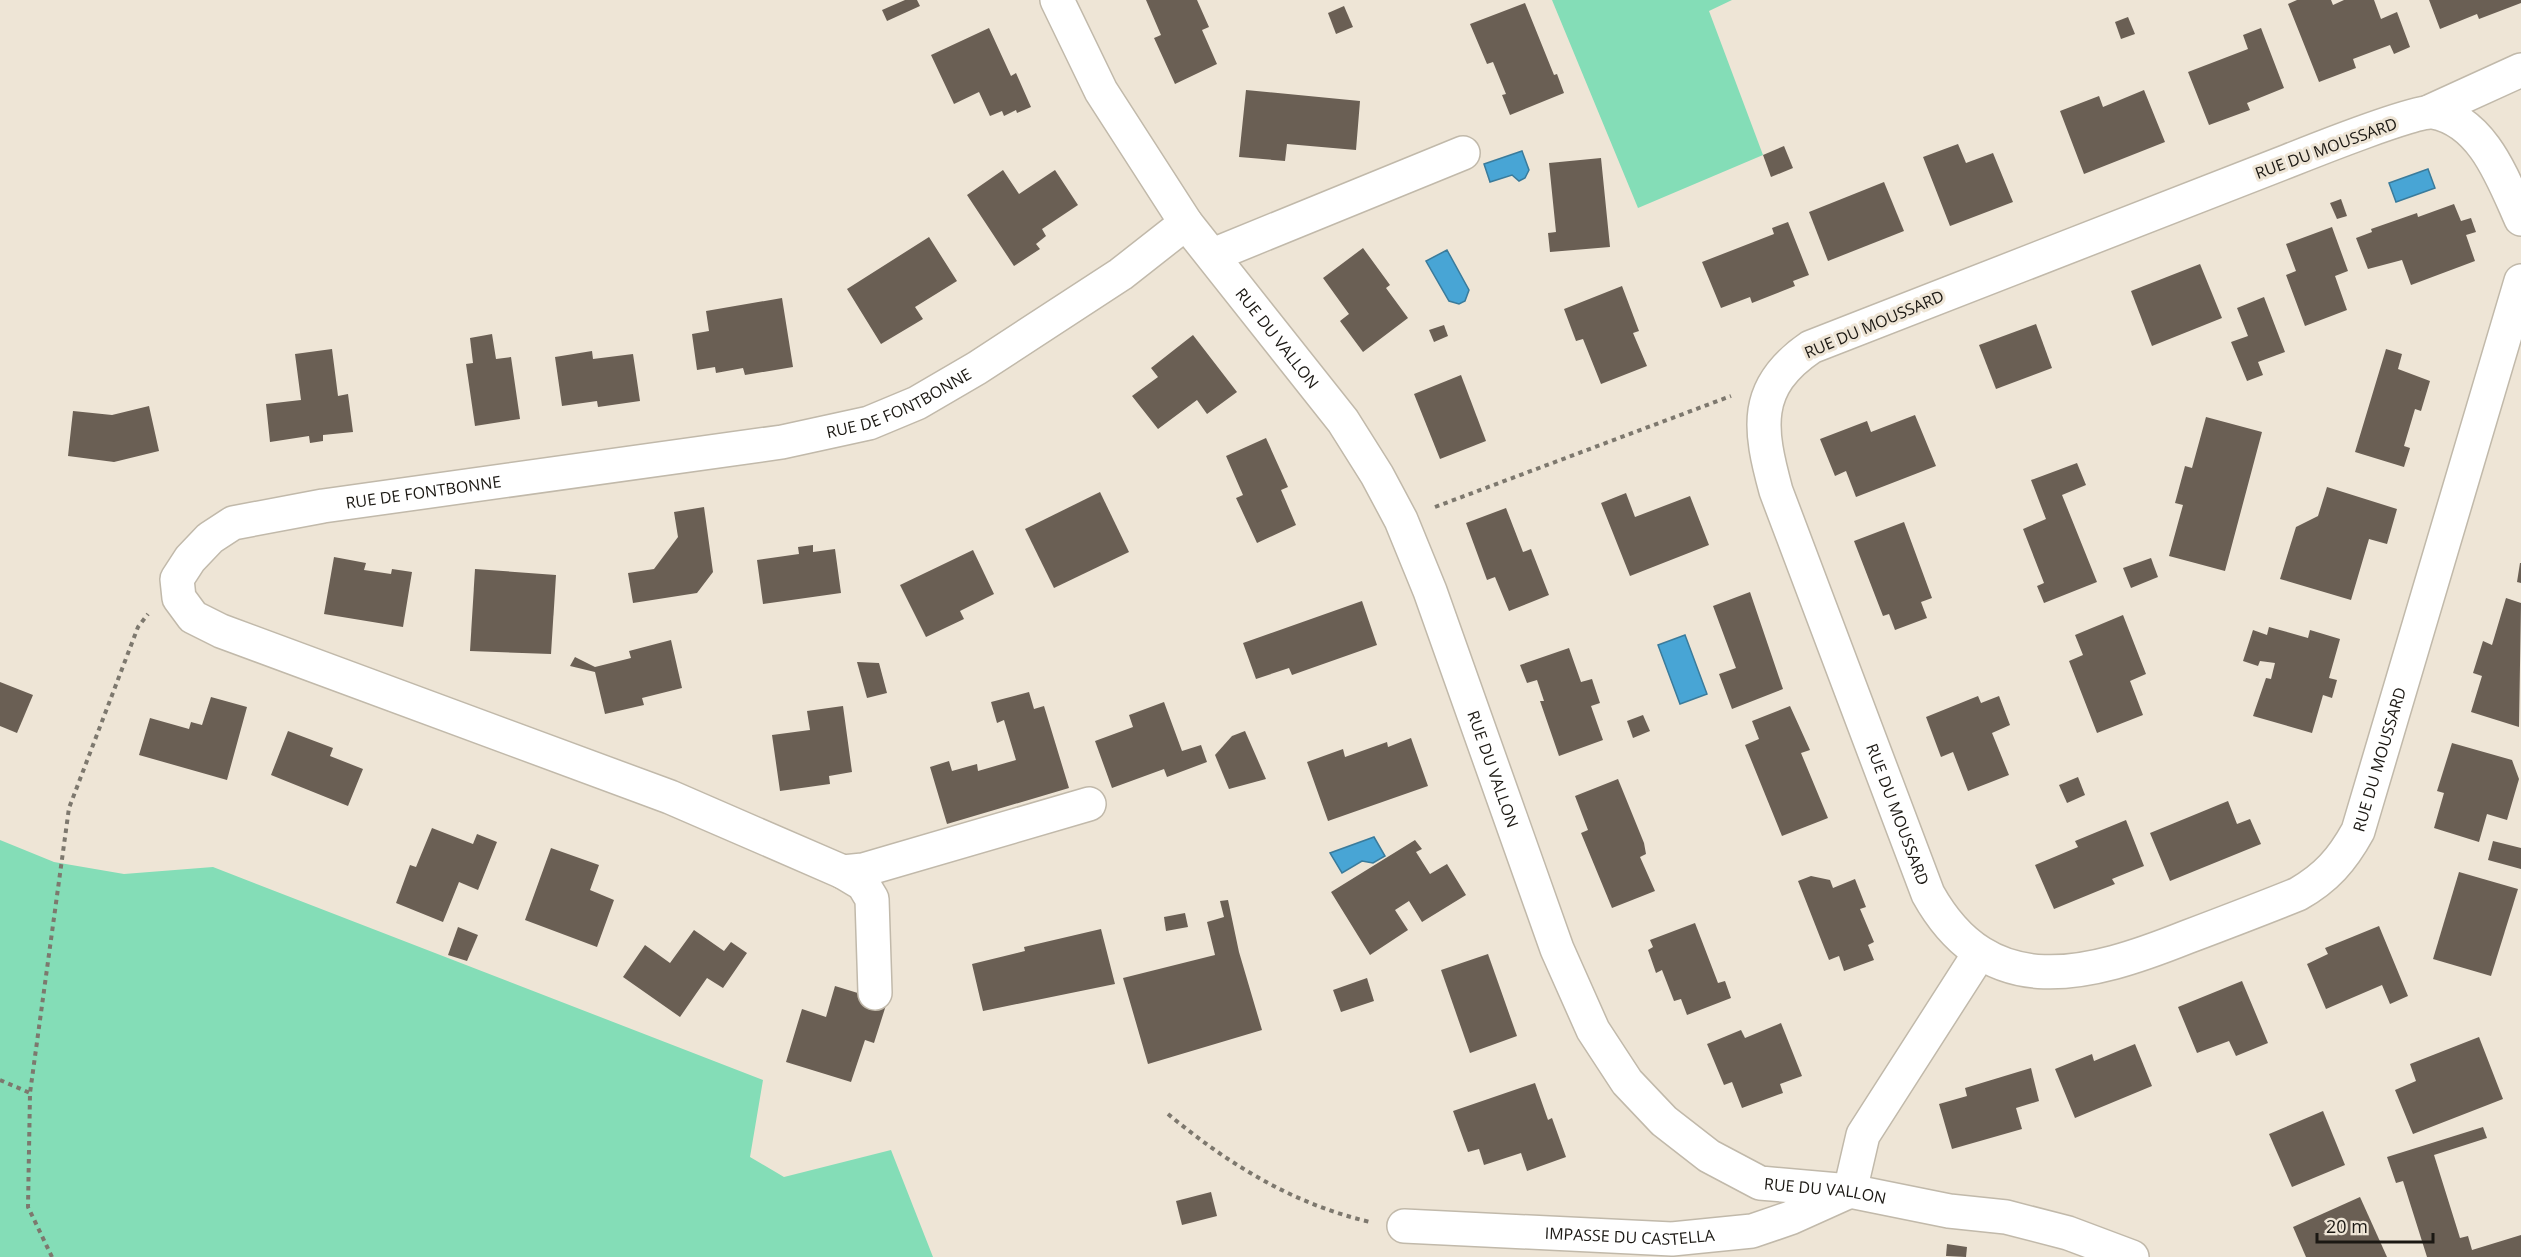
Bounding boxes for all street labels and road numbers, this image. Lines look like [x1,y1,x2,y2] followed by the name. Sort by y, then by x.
[2252,112,2400,184] street label: RUE DU MOUSSARD
[1230,283,1324,393] street label: RUE DU VALLON
[1801,285,1947,363] street label: RUE DU MOUSSARD
[824,363,975,443] street label: RUE DE FONTBONNE
[344,470,502,514] street label: RUE DE FONTBONNE
[2347,685,2411,834] street label: RUE DU MOUSSARD
[1462,707,1524,830] street label: RUE DU VALLON
[1861,740,1935,888] street label: RUE DU MOUSSARD
[1763,1172,1888,1209] street label: RUE DU VALLON
[1544,1222,1717,1250] street label: IMPASSE DU CASTELLA

